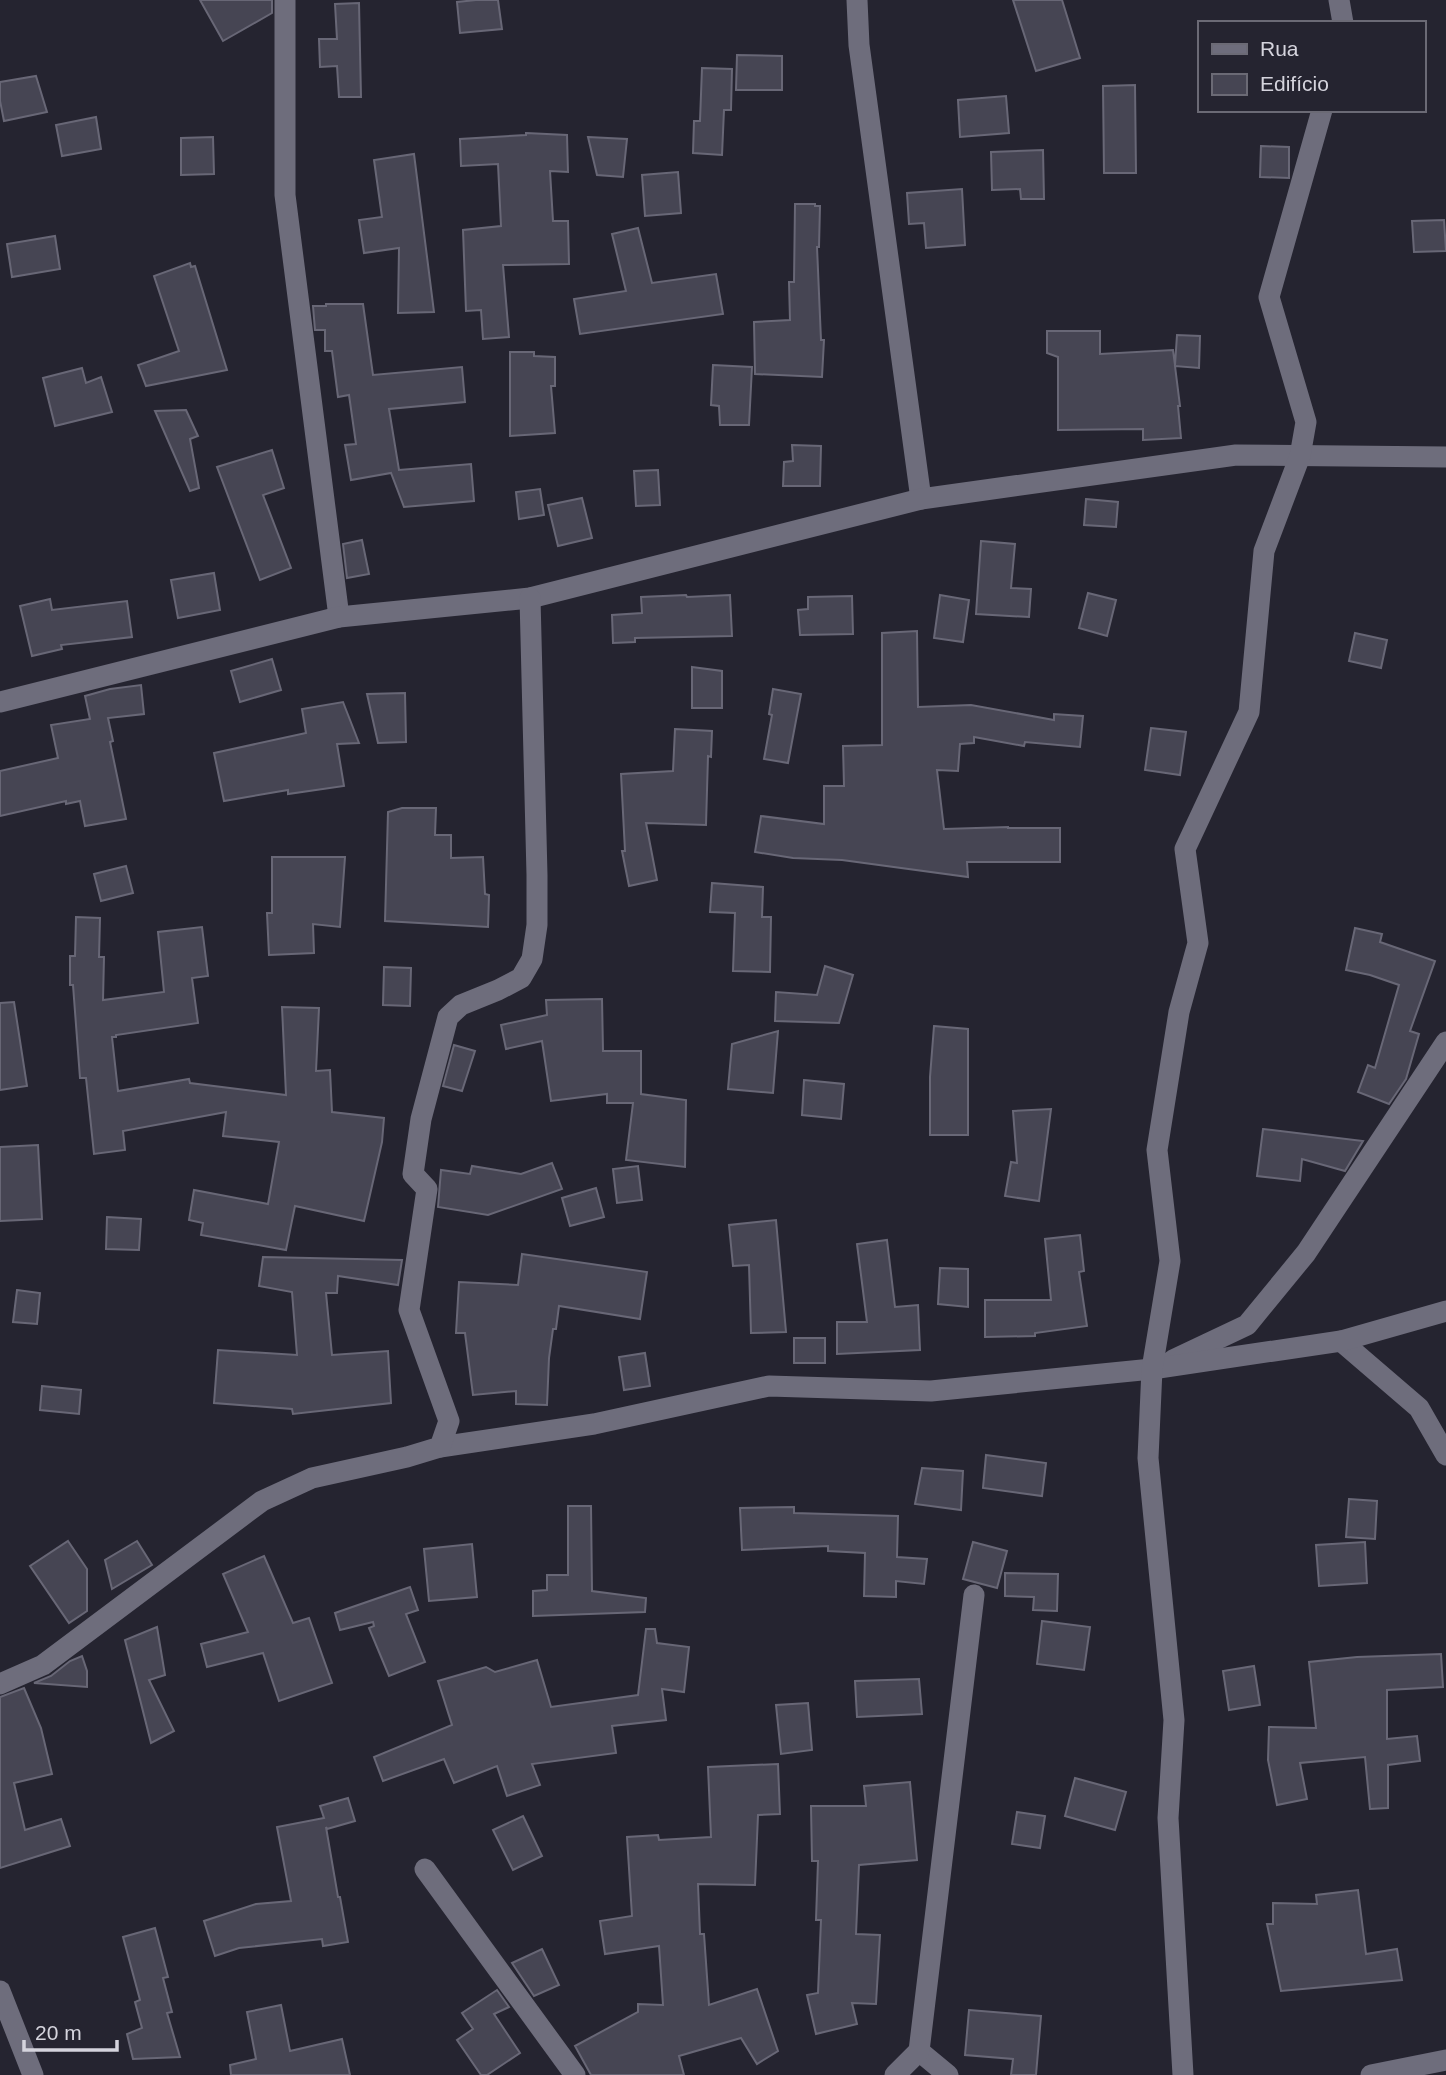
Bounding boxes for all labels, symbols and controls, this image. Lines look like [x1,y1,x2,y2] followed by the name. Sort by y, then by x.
[1198,21,1425,112] legend
[1260,37,1299,60] text: Rua
[1260,72,1329,95] text: Edifício
[24,2008,117,2052] scale bar
[35,2021,82,2044] text: 20 m

